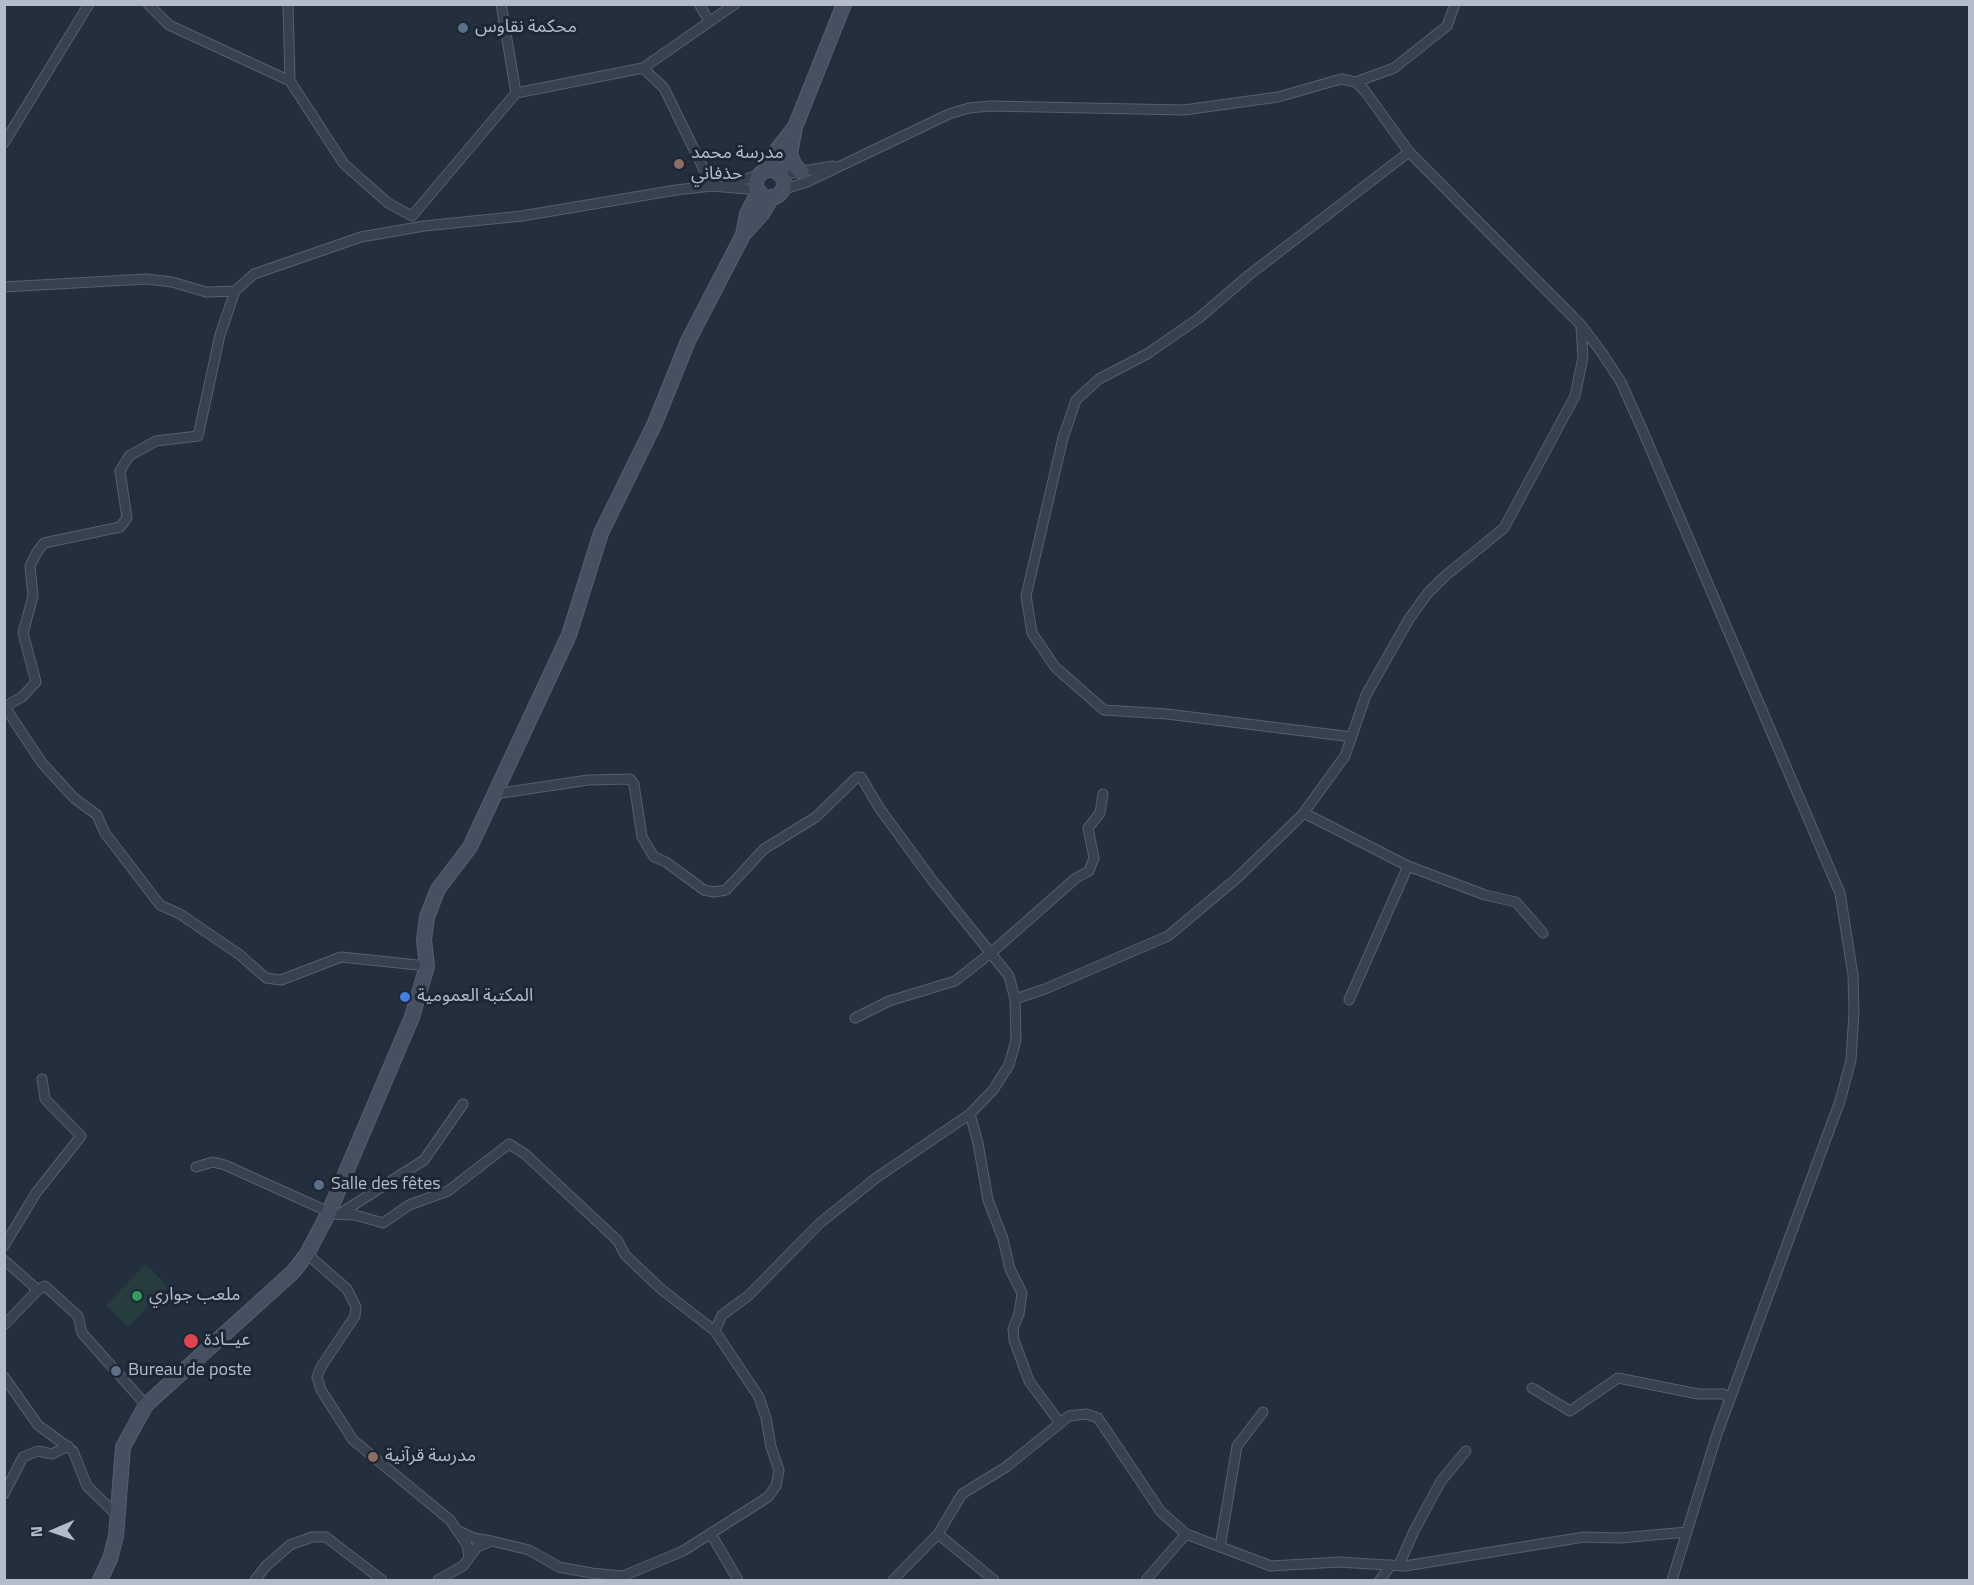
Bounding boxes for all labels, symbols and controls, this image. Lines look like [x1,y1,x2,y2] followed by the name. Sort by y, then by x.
[475,17,577,39] place label: محكمة نقاوس
[456,21,470,35] marker: محكمة نقاوس
[691,143,784,186] place label: مدرسة محمد حذفاني
[672,157,686,171] marker: مدرسة محمد حذفاني
[417,986,533,1008] place label: المكتبة العمومية
[398,990,412,1004] marker: المكتبة العمومية
[331,1174,441,1196] place label: Salle des fêtes
[312,1178,326,1192] marker: Salle des fêtes
[149,1285,241,1307] place label: ملعب جواري
[130,1289,144,1303] marker: ملعب جواري
[204,1330,251,1352] place label: عيــادة
[182,1332,200,1350] marker: عيــادة
[128,1360,252,1382] place label: Bureau de poste
[109,1364,123,1378] marker: Bureau de poste
[385,1446,476,1468] place label: مدرسة قرآنية
[366,1450,380,1464] marker: مدرسة قرآنية
[24,1501,84,1561] north arrow
[24,1526,48,1538] text: N

